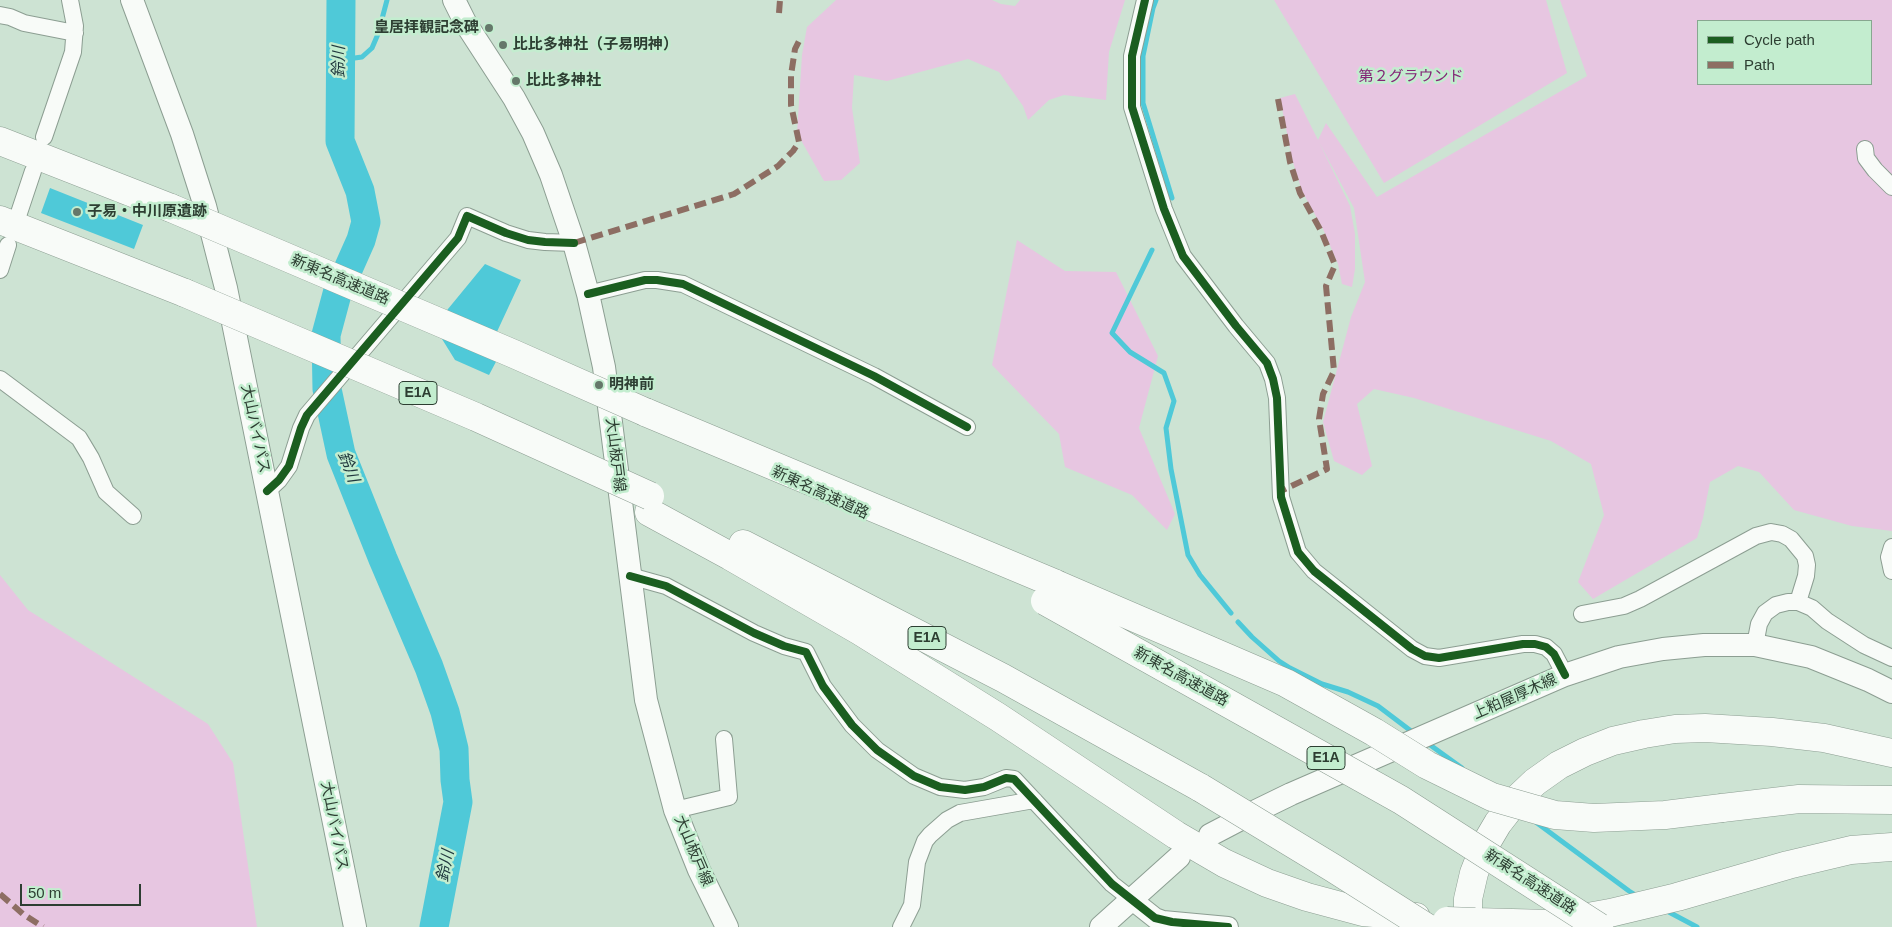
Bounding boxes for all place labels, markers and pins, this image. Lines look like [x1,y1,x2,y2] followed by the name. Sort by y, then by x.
[374,19,479,37] place label: 皇居拝観記念碑
[483,22,495,34] marker: 皇居拝観記念碑
[513,36,678,54] place label: 比比多神社（子易明神）
[497,39,509,51] marker: 比比多神社（子易明神）
[526,72,601,90] place label: 比比多神社
[510,75,522,87] marker: 比比多神社
[87,203,207,221] place label: 子易・中川原遺跡
[71,206,83,218] marker: 子易・中川原遺跡
[609,376,654,394] place label: 明神前
[593,379,605,391] marker: 明神前

